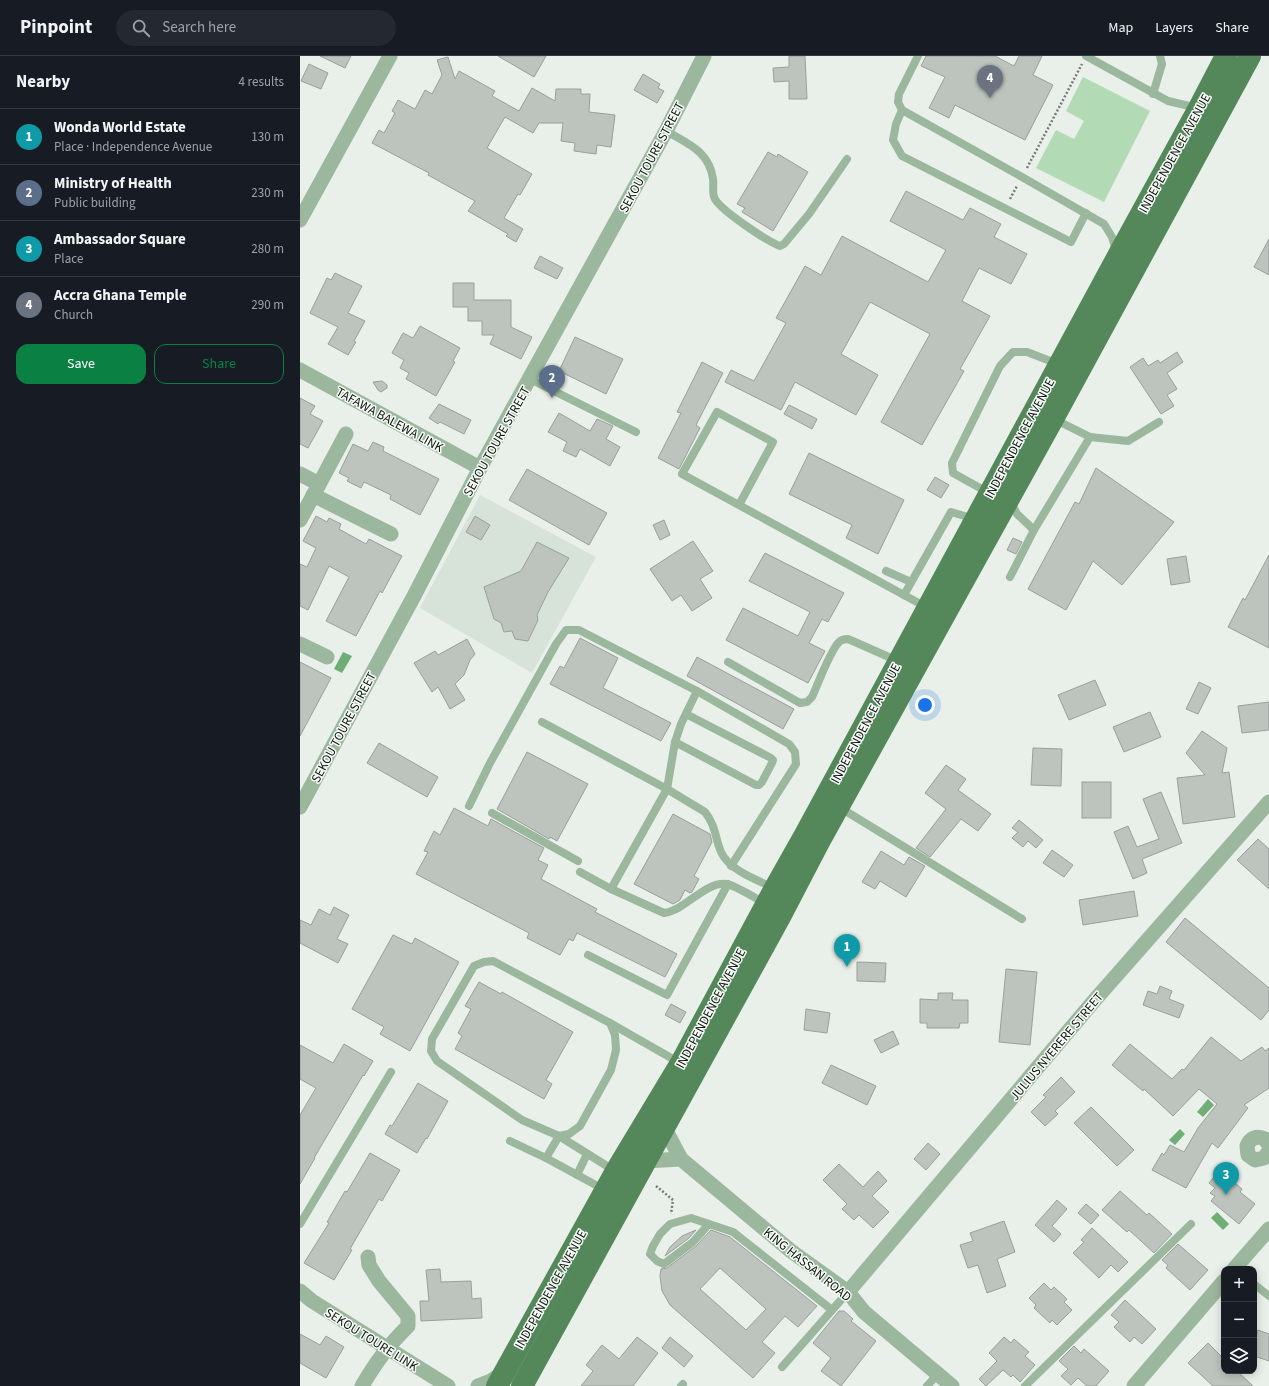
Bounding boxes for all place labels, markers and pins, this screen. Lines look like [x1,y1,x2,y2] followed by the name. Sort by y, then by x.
[977,65,1003,98] pin: 4
[539,365,565,398] pin: 2
[834,934,860,967] pin: 1
[1213,1162,1239,1195] pin: 3

